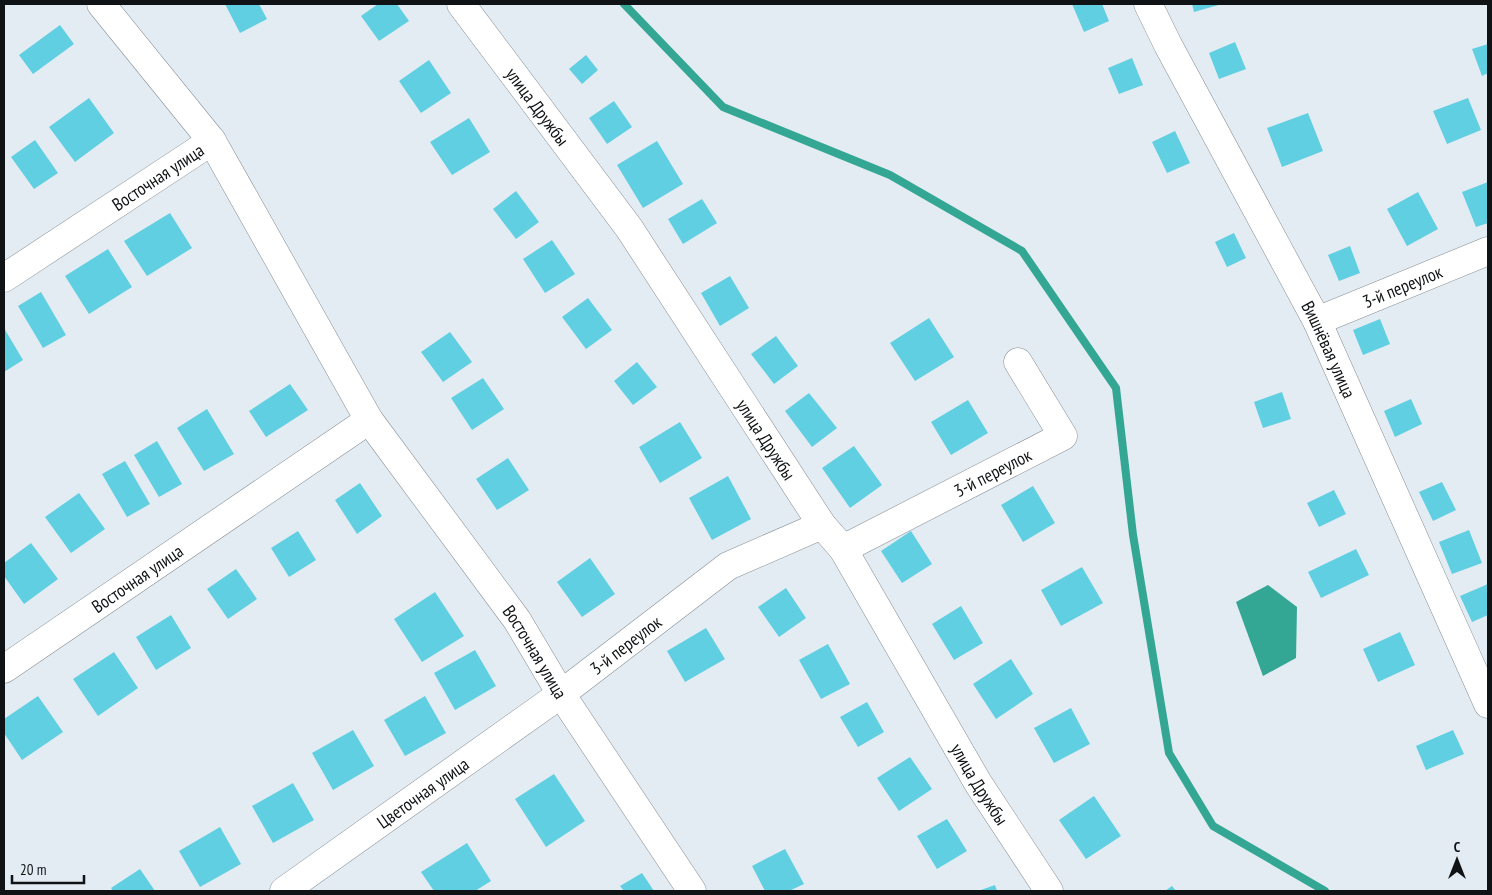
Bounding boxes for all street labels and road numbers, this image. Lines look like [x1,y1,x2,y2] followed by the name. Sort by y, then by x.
[501,63,575,150] street label: улица Дружбы
[107,138,208,215] street label: Восточная улица
[1359,260,1445,313] street label: 3-й переулок
[1297,297,1361,401] street label: Вишнёвая улица
[732,395,801,484] street label: улица Дружбы
[950,443,1035,502] street label: 3-й переулок
[87,539,187,618] street label: Восточная улица
[498,600,573,703] street label: Восточная улица
[585,610,666,679] street label: 3-й переулок
[946,739,1014,829] street label: улица Дружбы
[372,752,473,833] street label: Цветочная улица

